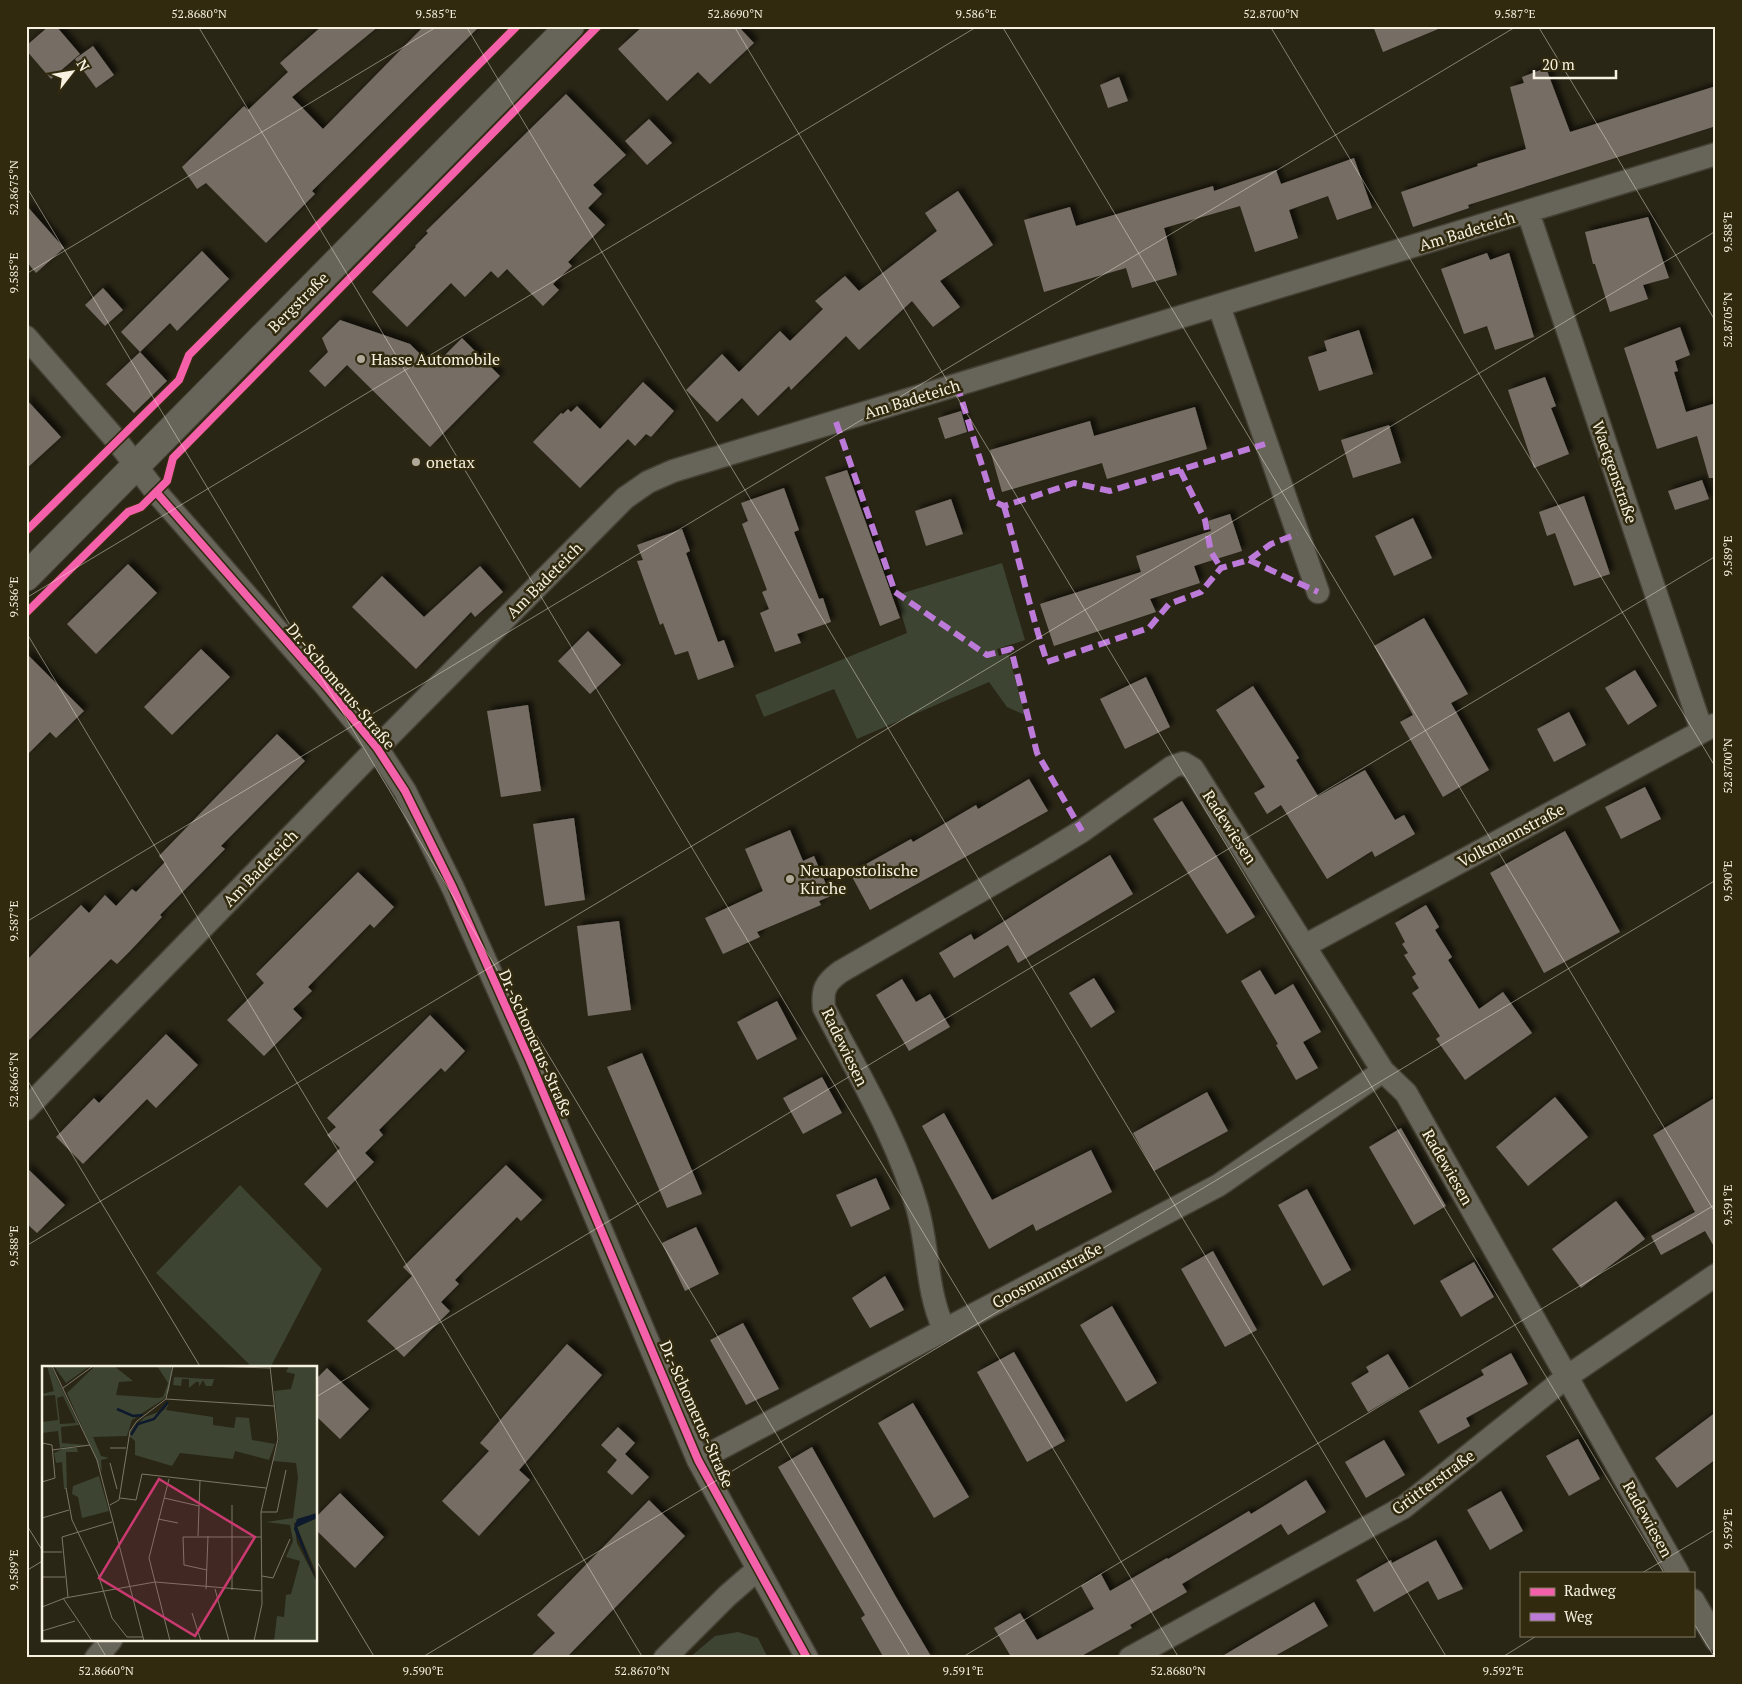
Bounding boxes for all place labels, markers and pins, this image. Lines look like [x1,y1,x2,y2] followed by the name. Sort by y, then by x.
[371,348,500,370] place label: Hasse Automobile
[355,353,367,365] marker: Hasse Automobile
[426,451,475,473] place label: onetax
[410,456,422,468] marker: onetax
[800,859,918,899] place label: Neuapostolische Kirche
[784,873,796,885] marker: Neuapostolische Kirche

